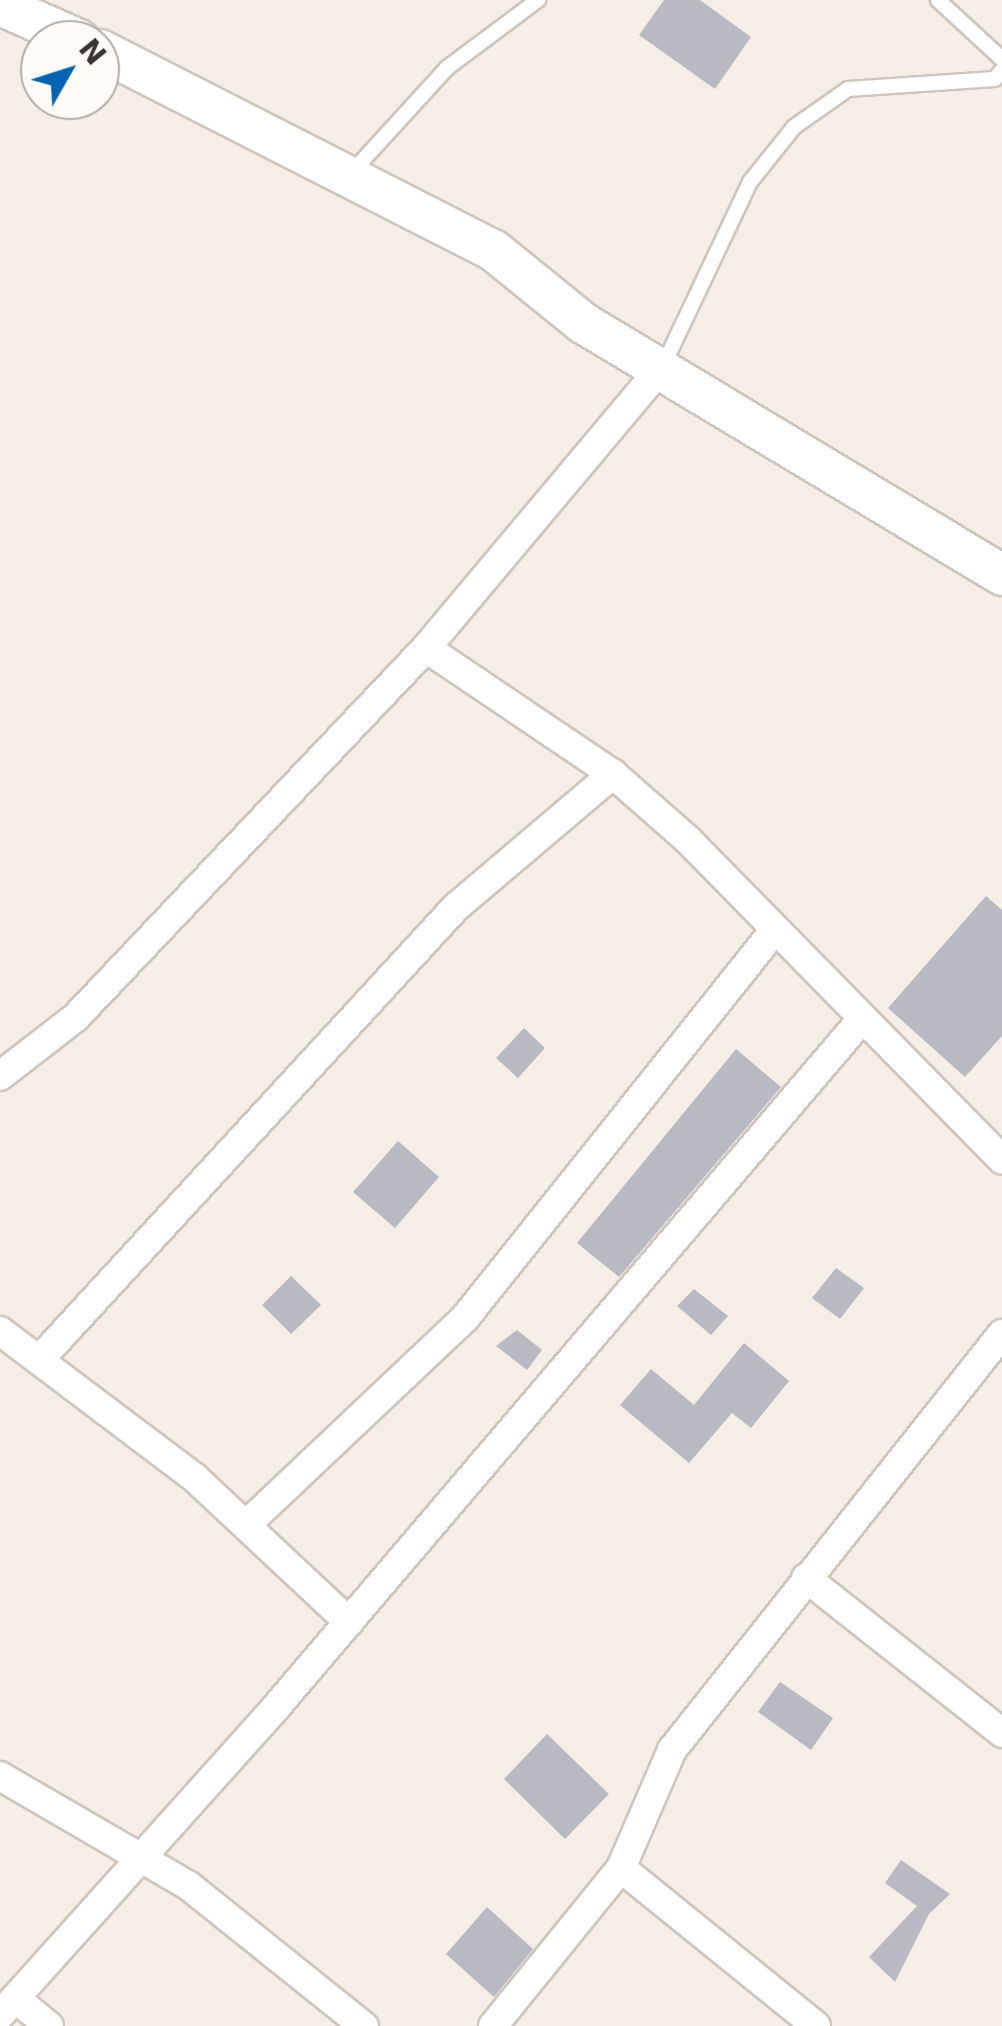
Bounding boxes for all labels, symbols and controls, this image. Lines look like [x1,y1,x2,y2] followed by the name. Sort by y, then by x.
[20,20,120,120] north arrow
[72,33,112,72] text: N

